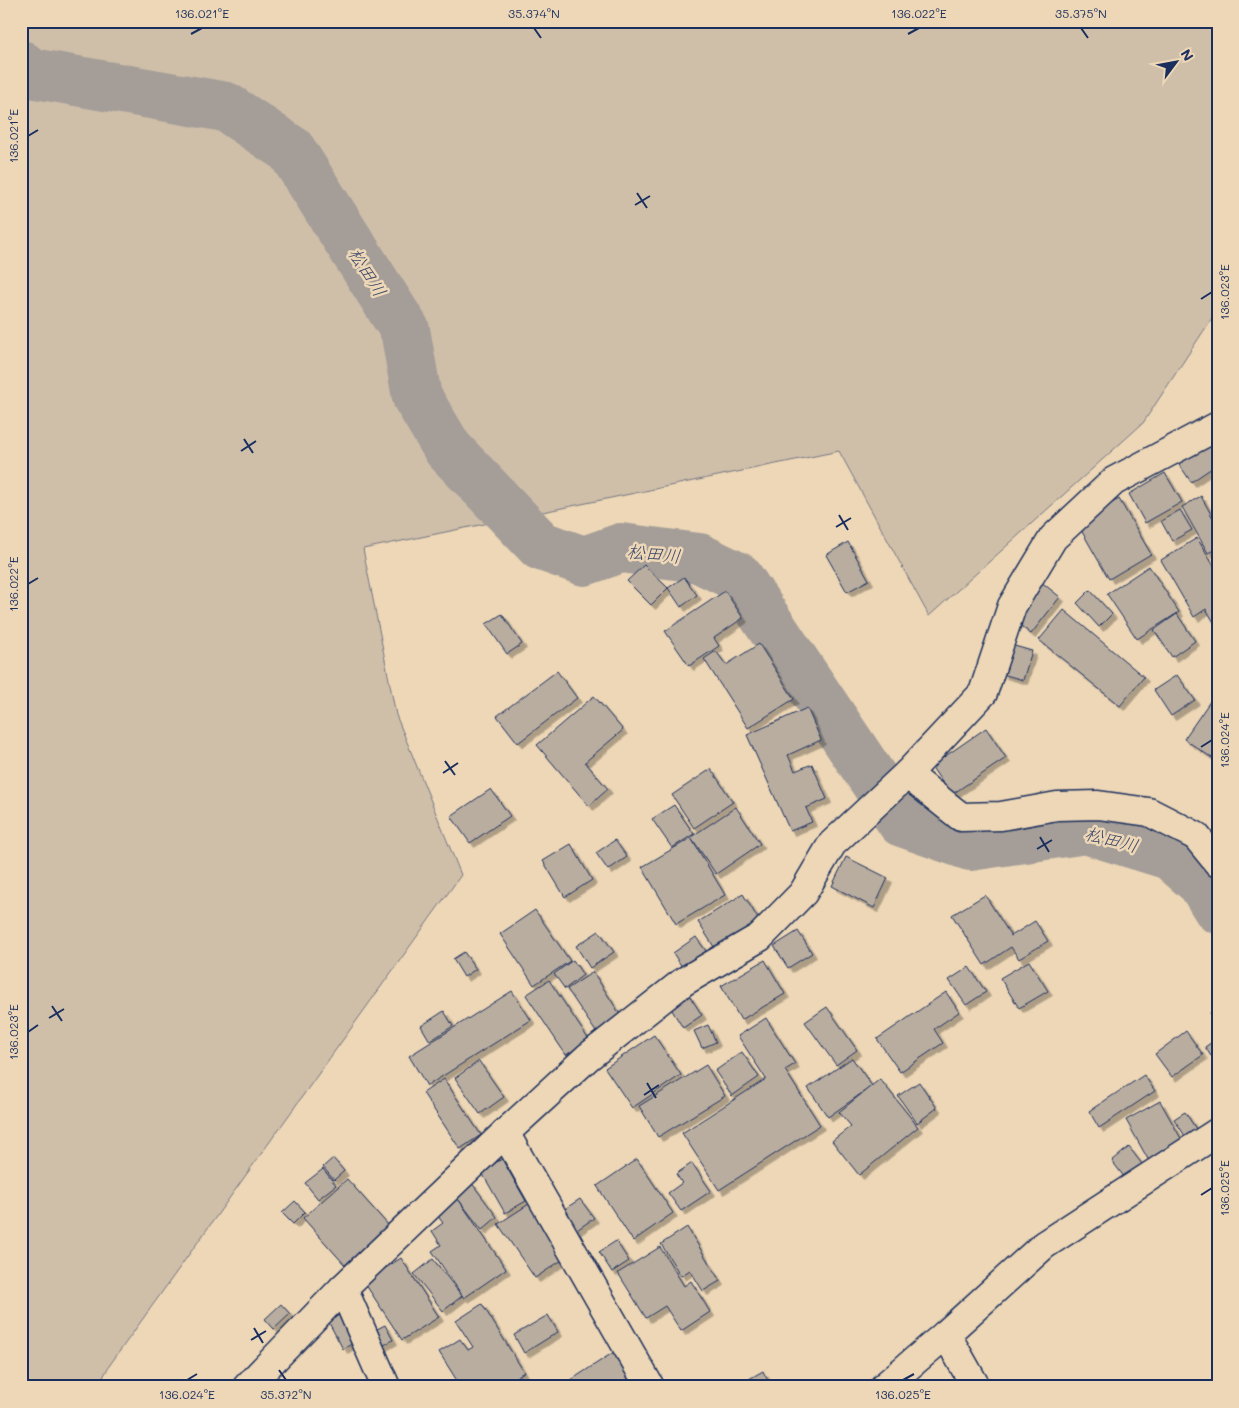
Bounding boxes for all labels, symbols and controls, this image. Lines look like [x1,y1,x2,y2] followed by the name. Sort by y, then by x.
[175,5,229,21] text: 136.021°E
[508,5,560,21] text: 35.374°N
[891,5,947,21] text: 136.022°E
[1055,5,1107,21] text: 35.375°N
[1152,38,1202,88] north arrow
[1177,45,1198,64] text: N
[5,109,21,163] text: 136.021°E
[344,243,392,301] water label: 松田川
[1216,264,1232,320] text: 136.023°E
[626,538,682,568] water label: 松田川
[5,556,21,612] text: 136.022°E
[1216,712,1232,768] text: 136.024°E
[1083,820,1141,858] water label: 松田川
[5,1004,21,1060] text: 136.023°E
[1216,1160,1232,1216] text: 136.025°E
[159,1386,215,1402] text: 136.024°E
[260,1386,312,1402] text: 35.372°N
[875,1386,931,1402] text: 136.025°E

